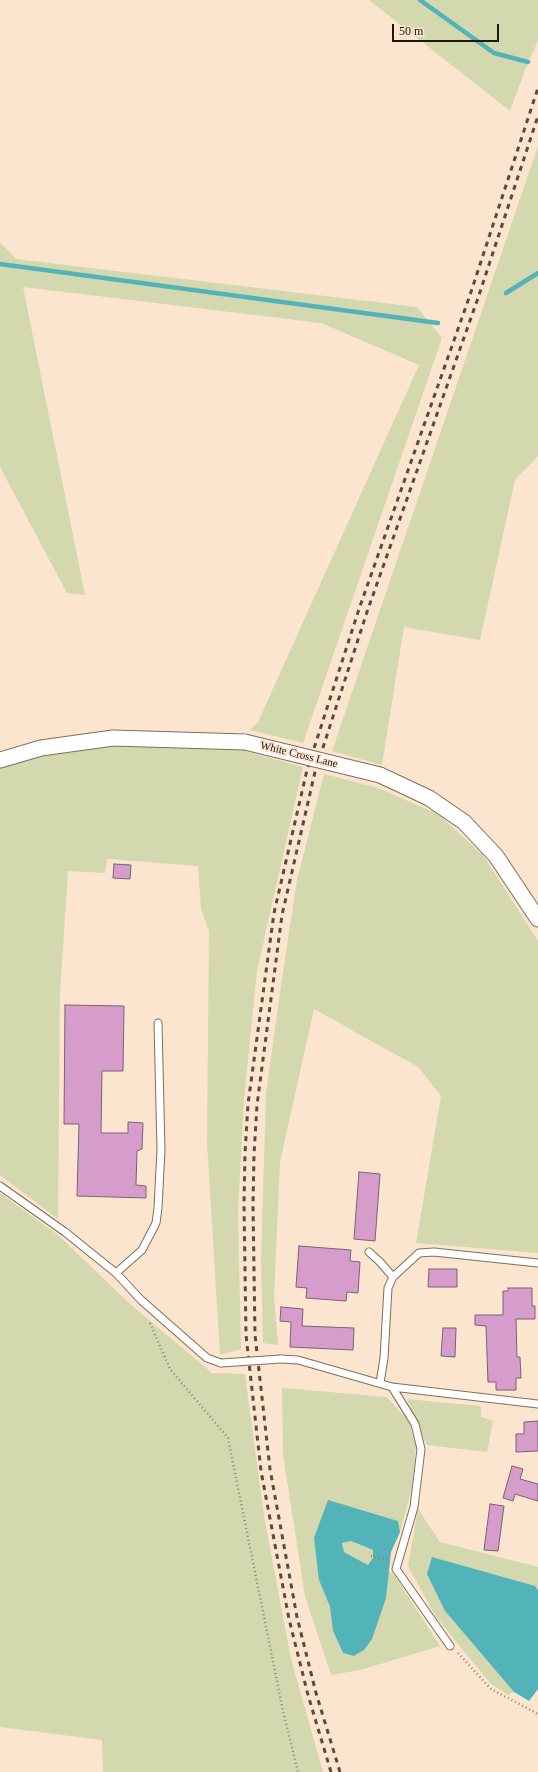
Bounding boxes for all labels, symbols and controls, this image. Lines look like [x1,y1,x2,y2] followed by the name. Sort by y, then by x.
[394,16,501,42] scale bar
[399,24,423,38] text: 50 m
[259,739,339,771] street label: White Cross Lane

